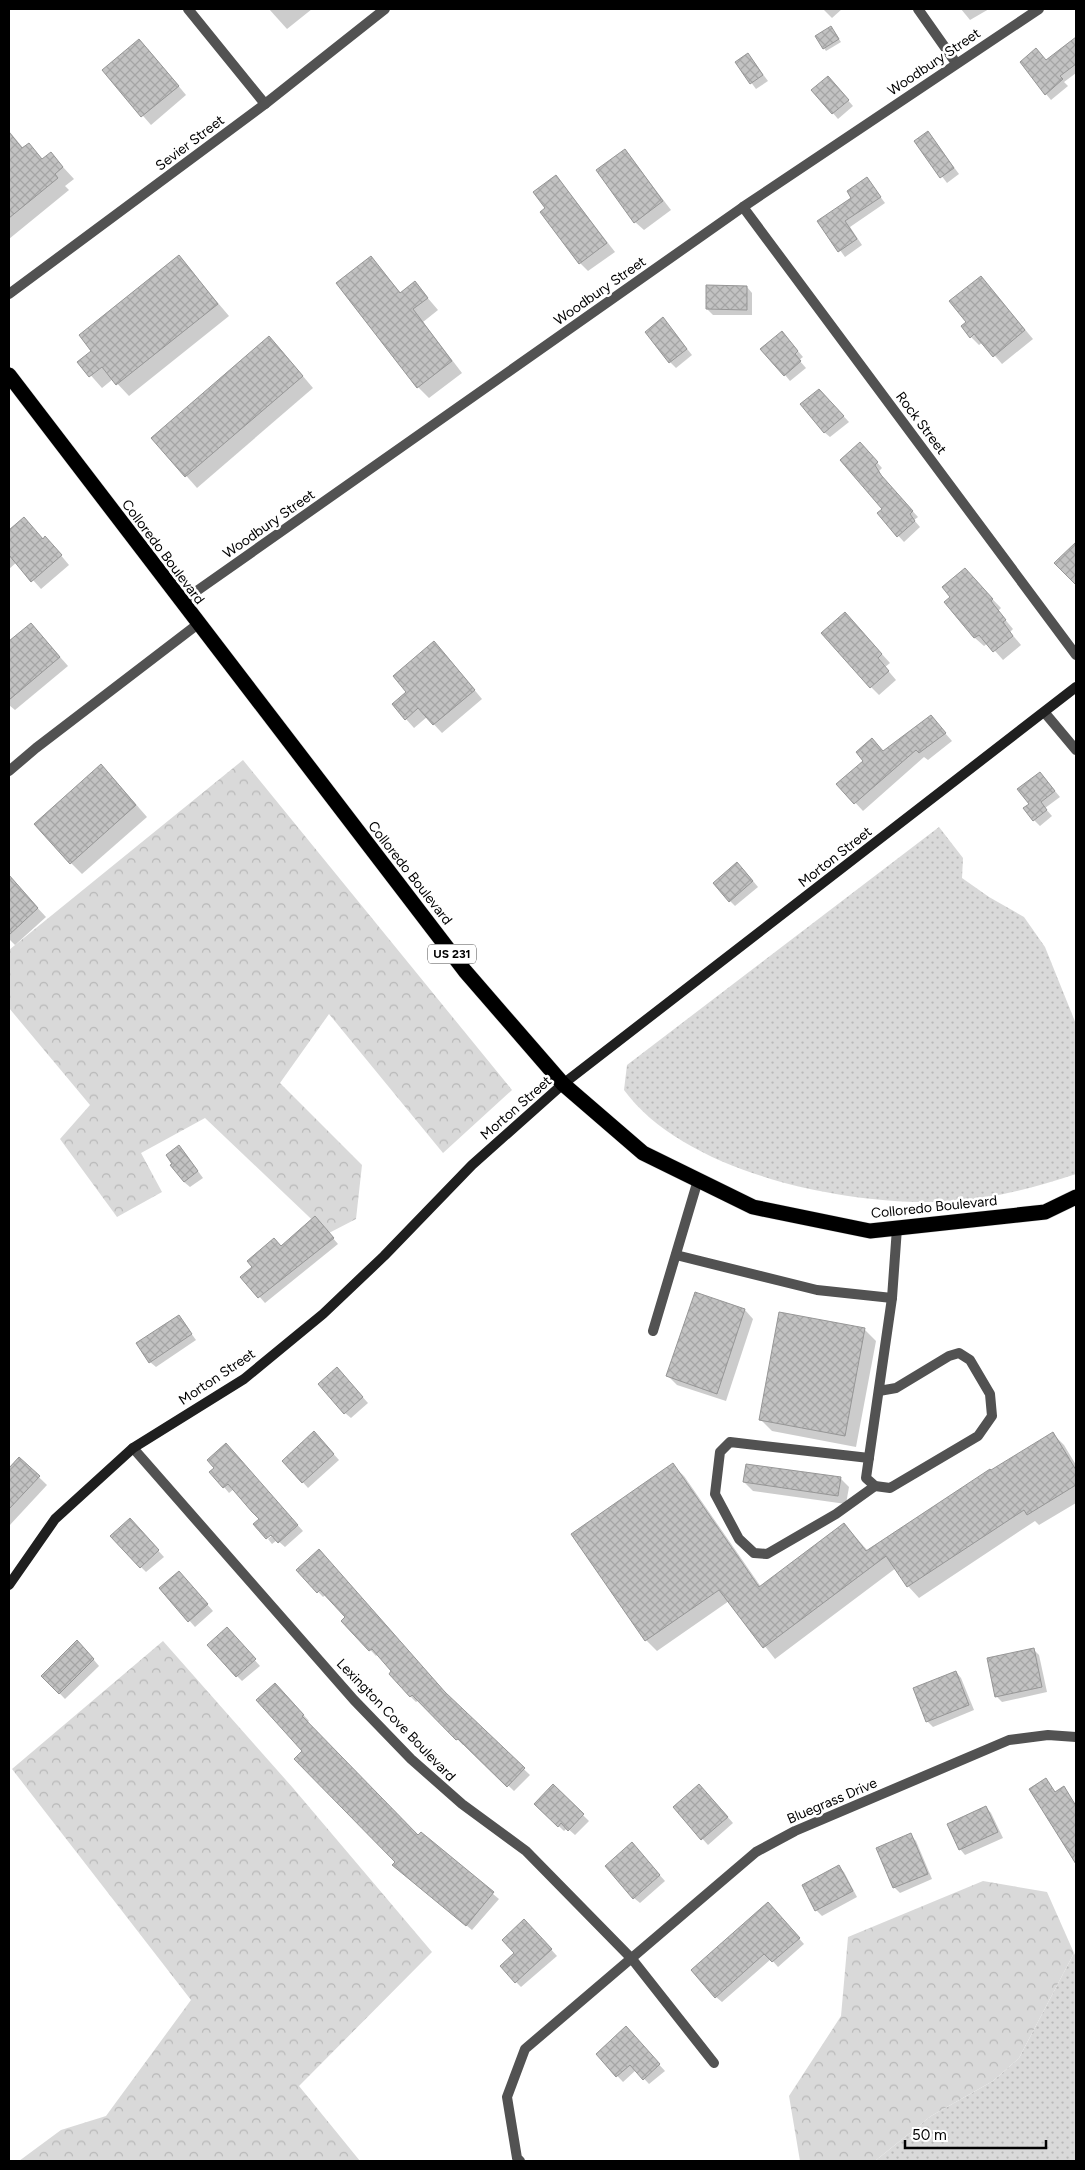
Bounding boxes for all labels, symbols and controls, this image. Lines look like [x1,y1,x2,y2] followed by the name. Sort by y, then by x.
[884,25,984,99] street label: Woodbury Street
[152,112,228,174] street label: Sevier Street
[551,253,649,329] street label: Woodbury Street
[892,388,950,458] street label: Rock Street
[220,486,318,562] street label: Woodbury Street
[118,496,208,608] street label: Colloredo Boulevard
[364,818,456,928] street label: Colloredo Boulevard
[795,823,875,891] street label: Morton Street
[428,944,476,964] road number: US 231
[477,1073,555,1143] street label: Morton Street
[870,1192,998,1222] street label: Colloredo Boulevard
[176,1345,258,1409] street label: Morton Street
[333,1655,459,1785] street label: Lexington Cove Boulevard
[784,1774,880,1828] street label: Bluegrass Drive
[905,2118,1046,2150] scale bar
[912,2126,947,2144] text: 50 m

